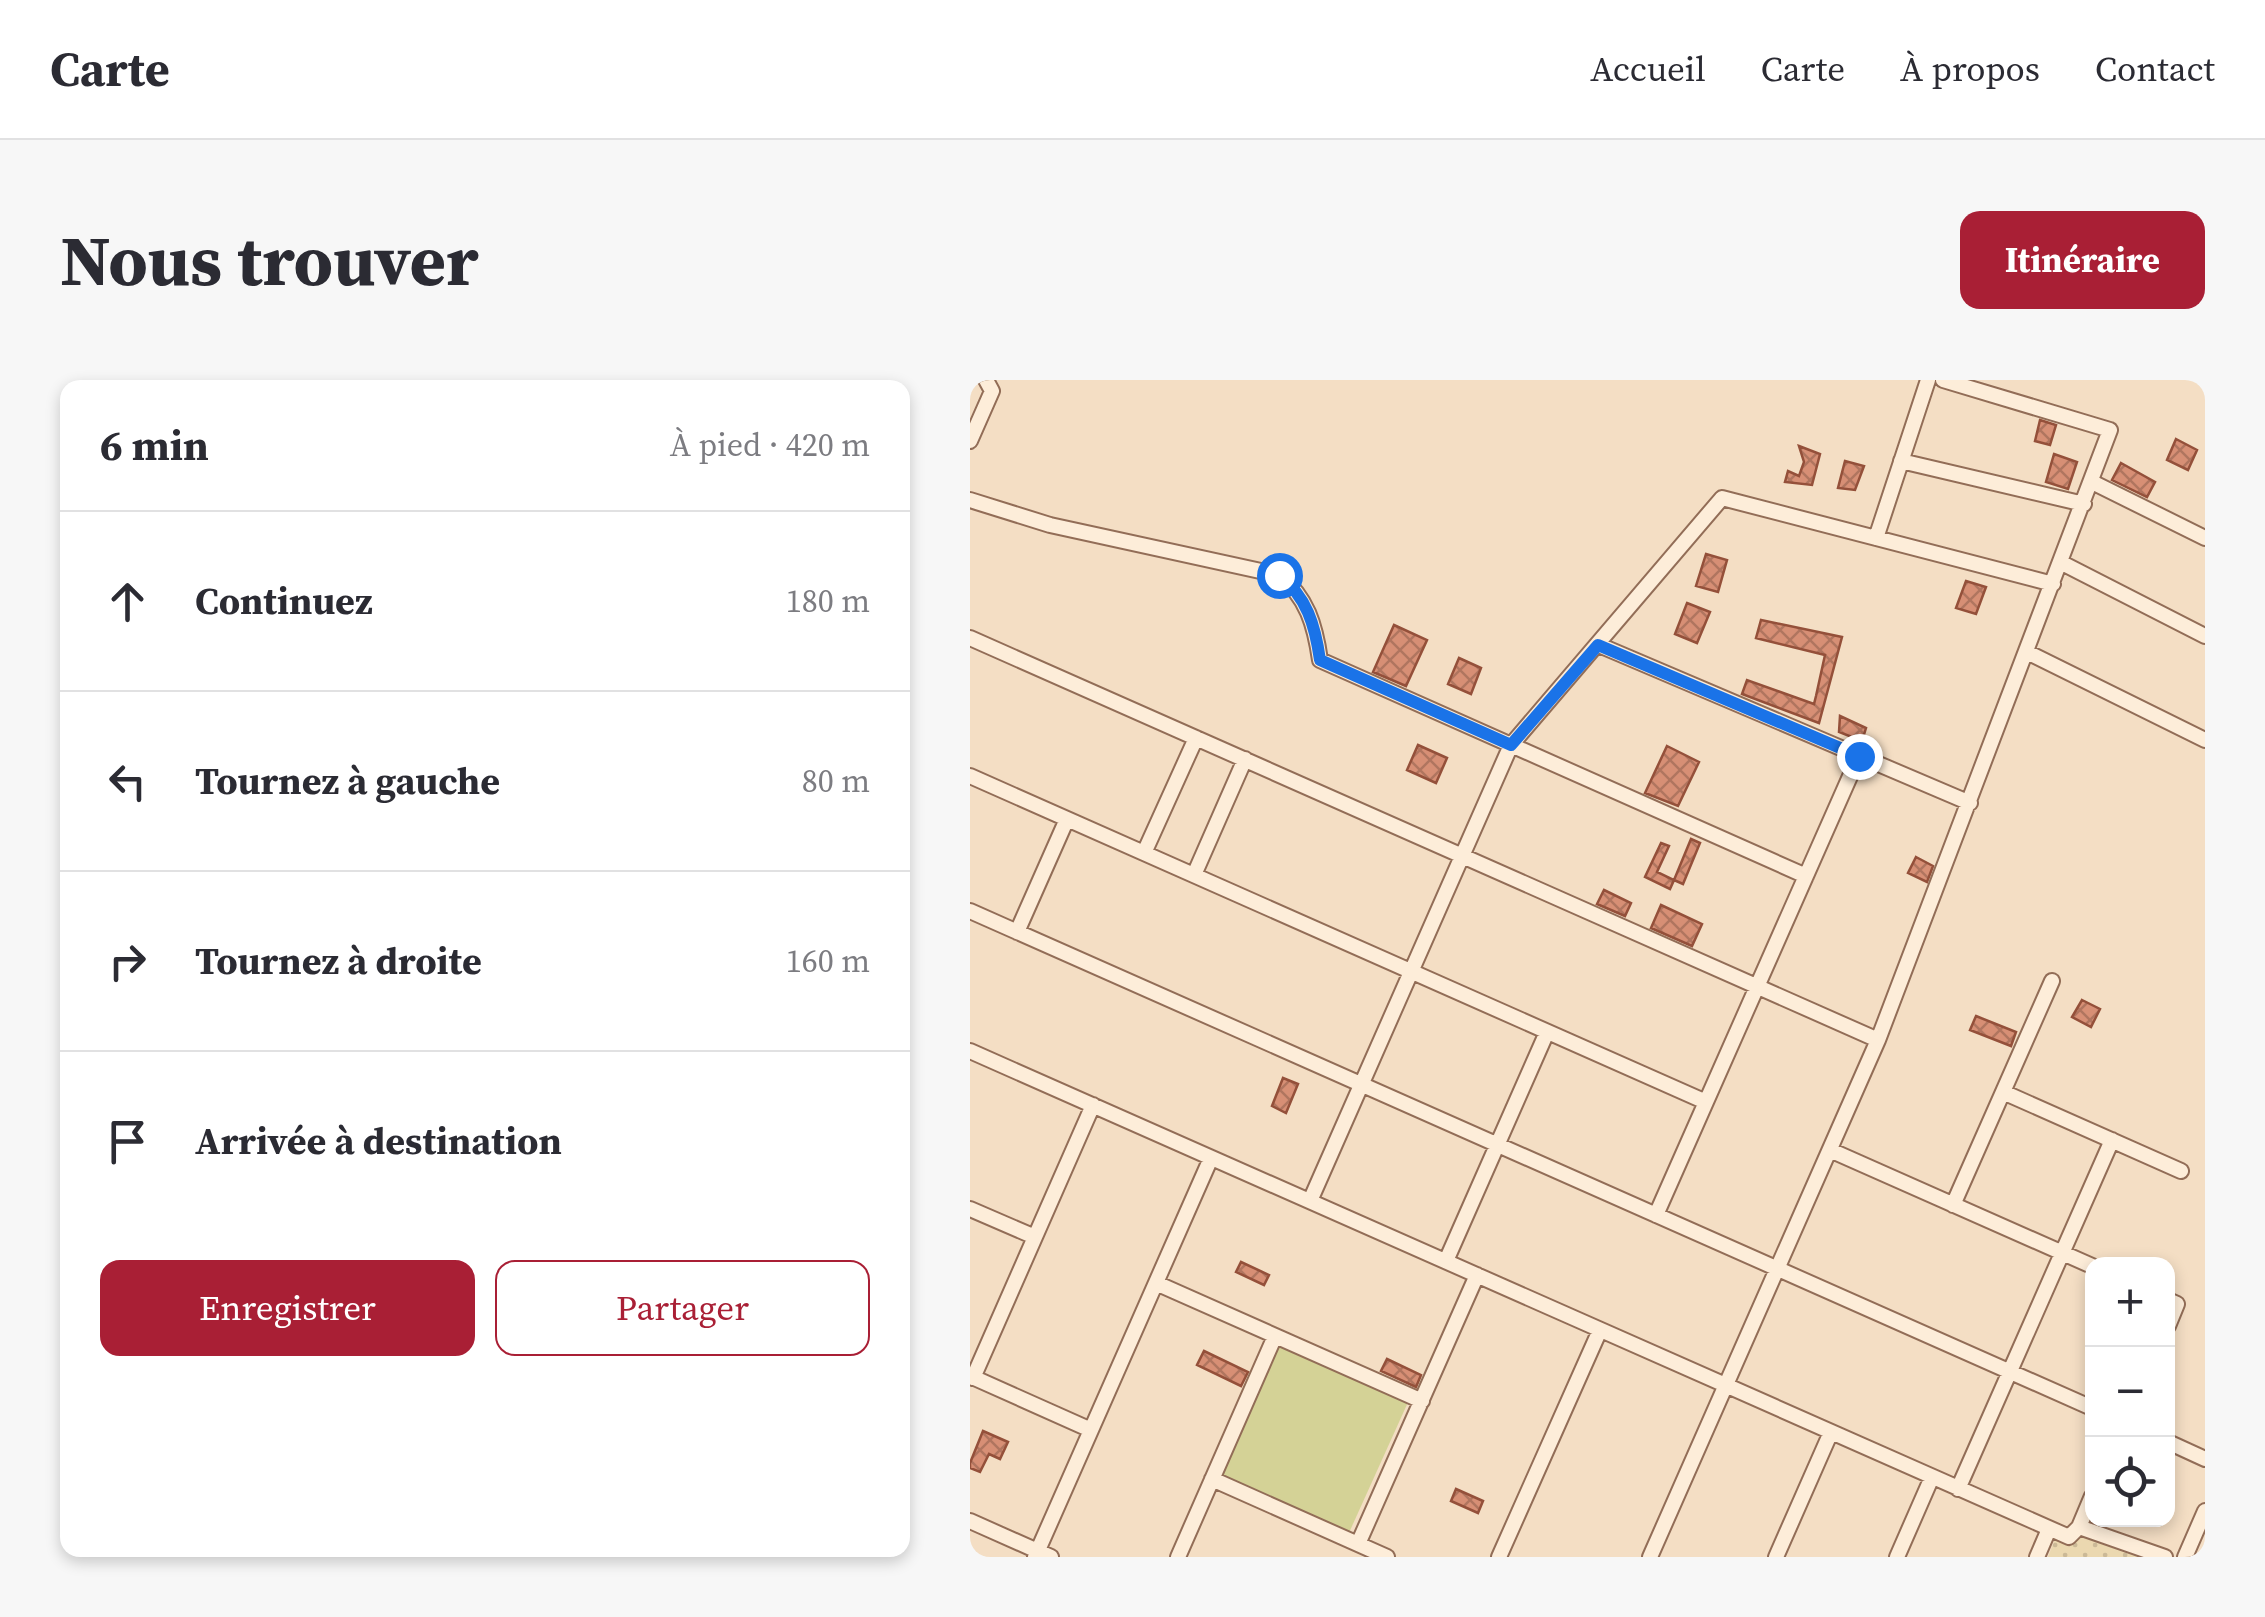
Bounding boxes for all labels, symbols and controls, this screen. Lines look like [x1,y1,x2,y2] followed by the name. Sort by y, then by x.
[50,36,170,102] text: Carte
[1590,45,1706,93] text: Accueil
[1761,45,1845,93] text: Carte
[1900,45,2040,93] text: À propos
[2095,45,2215,93] text: Contact
[1960,211,2205,309] button: Itinéraire
[60,212,479,308] text: Nous trouver
[100,416,209,474] text: 6 min
[670,423,870,467] text: À pied · 420 m
[1257,553,1303,599] route start
[100,574,155,629] icon: ahead
[195,575,373,627] text: Continuez
[786,579,870,623] text: 180 m
[1837,734,1883,780] route end
[100,754,155,809] icon: left
[195,755,500,807] text: Tournez à gauche
[802,759,870,803] text: 80 m
[100,934,155,989] icon: right
[195,935,482,987] text: Tournez à droite
[786,939,870,983] text: 160 m
[100,1114,155,1169] icon: arrive
[195,1115,562,1167] text: Arrivée à destination
[2085,1257,2175,1527] map controls
[2085,1257,2175,1347] button: +
[100,1260,475,1356] button: Enregistrer
[495,1260,870,1356] button: Partager
[2085,1347,2175,1437] button: −
[2085,1437,2175,1527] button: locate

